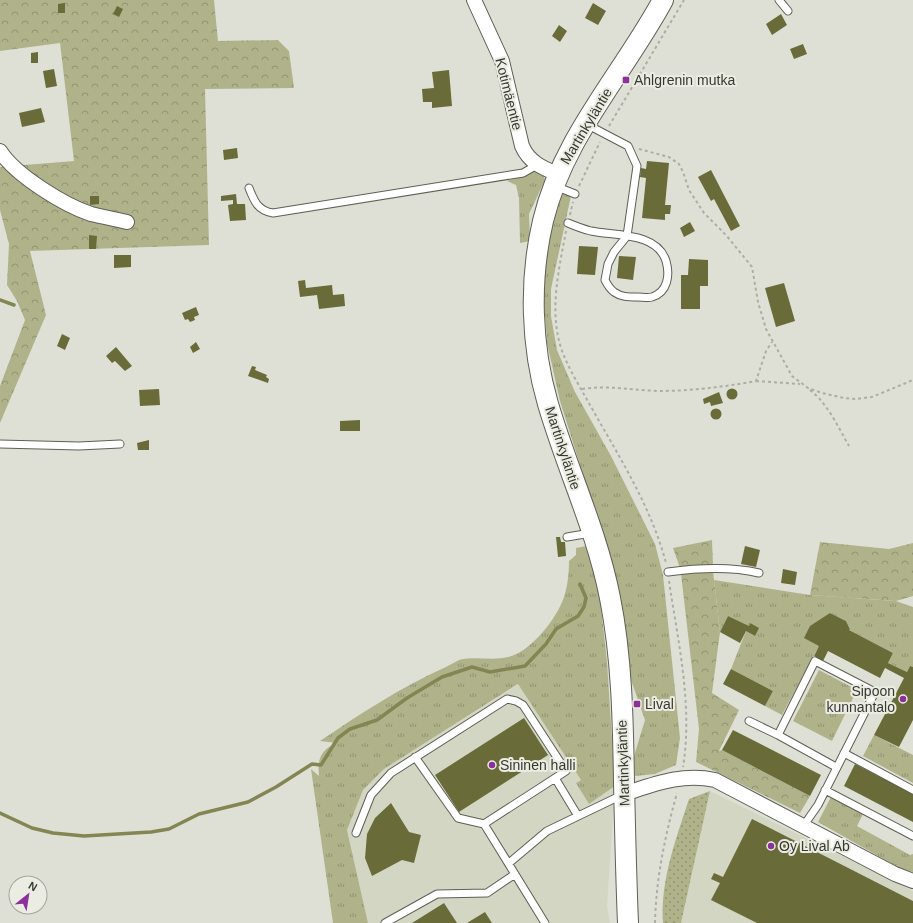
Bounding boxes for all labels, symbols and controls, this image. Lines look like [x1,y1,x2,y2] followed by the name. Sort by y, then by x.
[492,56,526,132] street label: Kotimäentie
[634,72,735,88] place label: Ahlgrenin mutka
[621,75,631,85] marker: Ahlgrenin mutka
[557,85,615,167] street label: Martinkyläntie
[542,404,584,492] street label: Martinkyläntie
[826,683,895,715] place label: Sipoon kunnantalo
[898,694,908,704] marker: Sipoon kunnantalo
[645,696,674,712] place label: Lival
[632,699,642,709] marker: Lival
[613,719,633,806] street label: Martinkyläntie
[500,757,576,773] place label: Sininen halli
[487,760,497,770] marker: Sininen halli
[779,838,850,854] place label: Oy Lival Ab
[766,841,776,851] marker: Oy Lival Ab
[8,875,48,915] north arrow
[27,879,39,894] text: N

